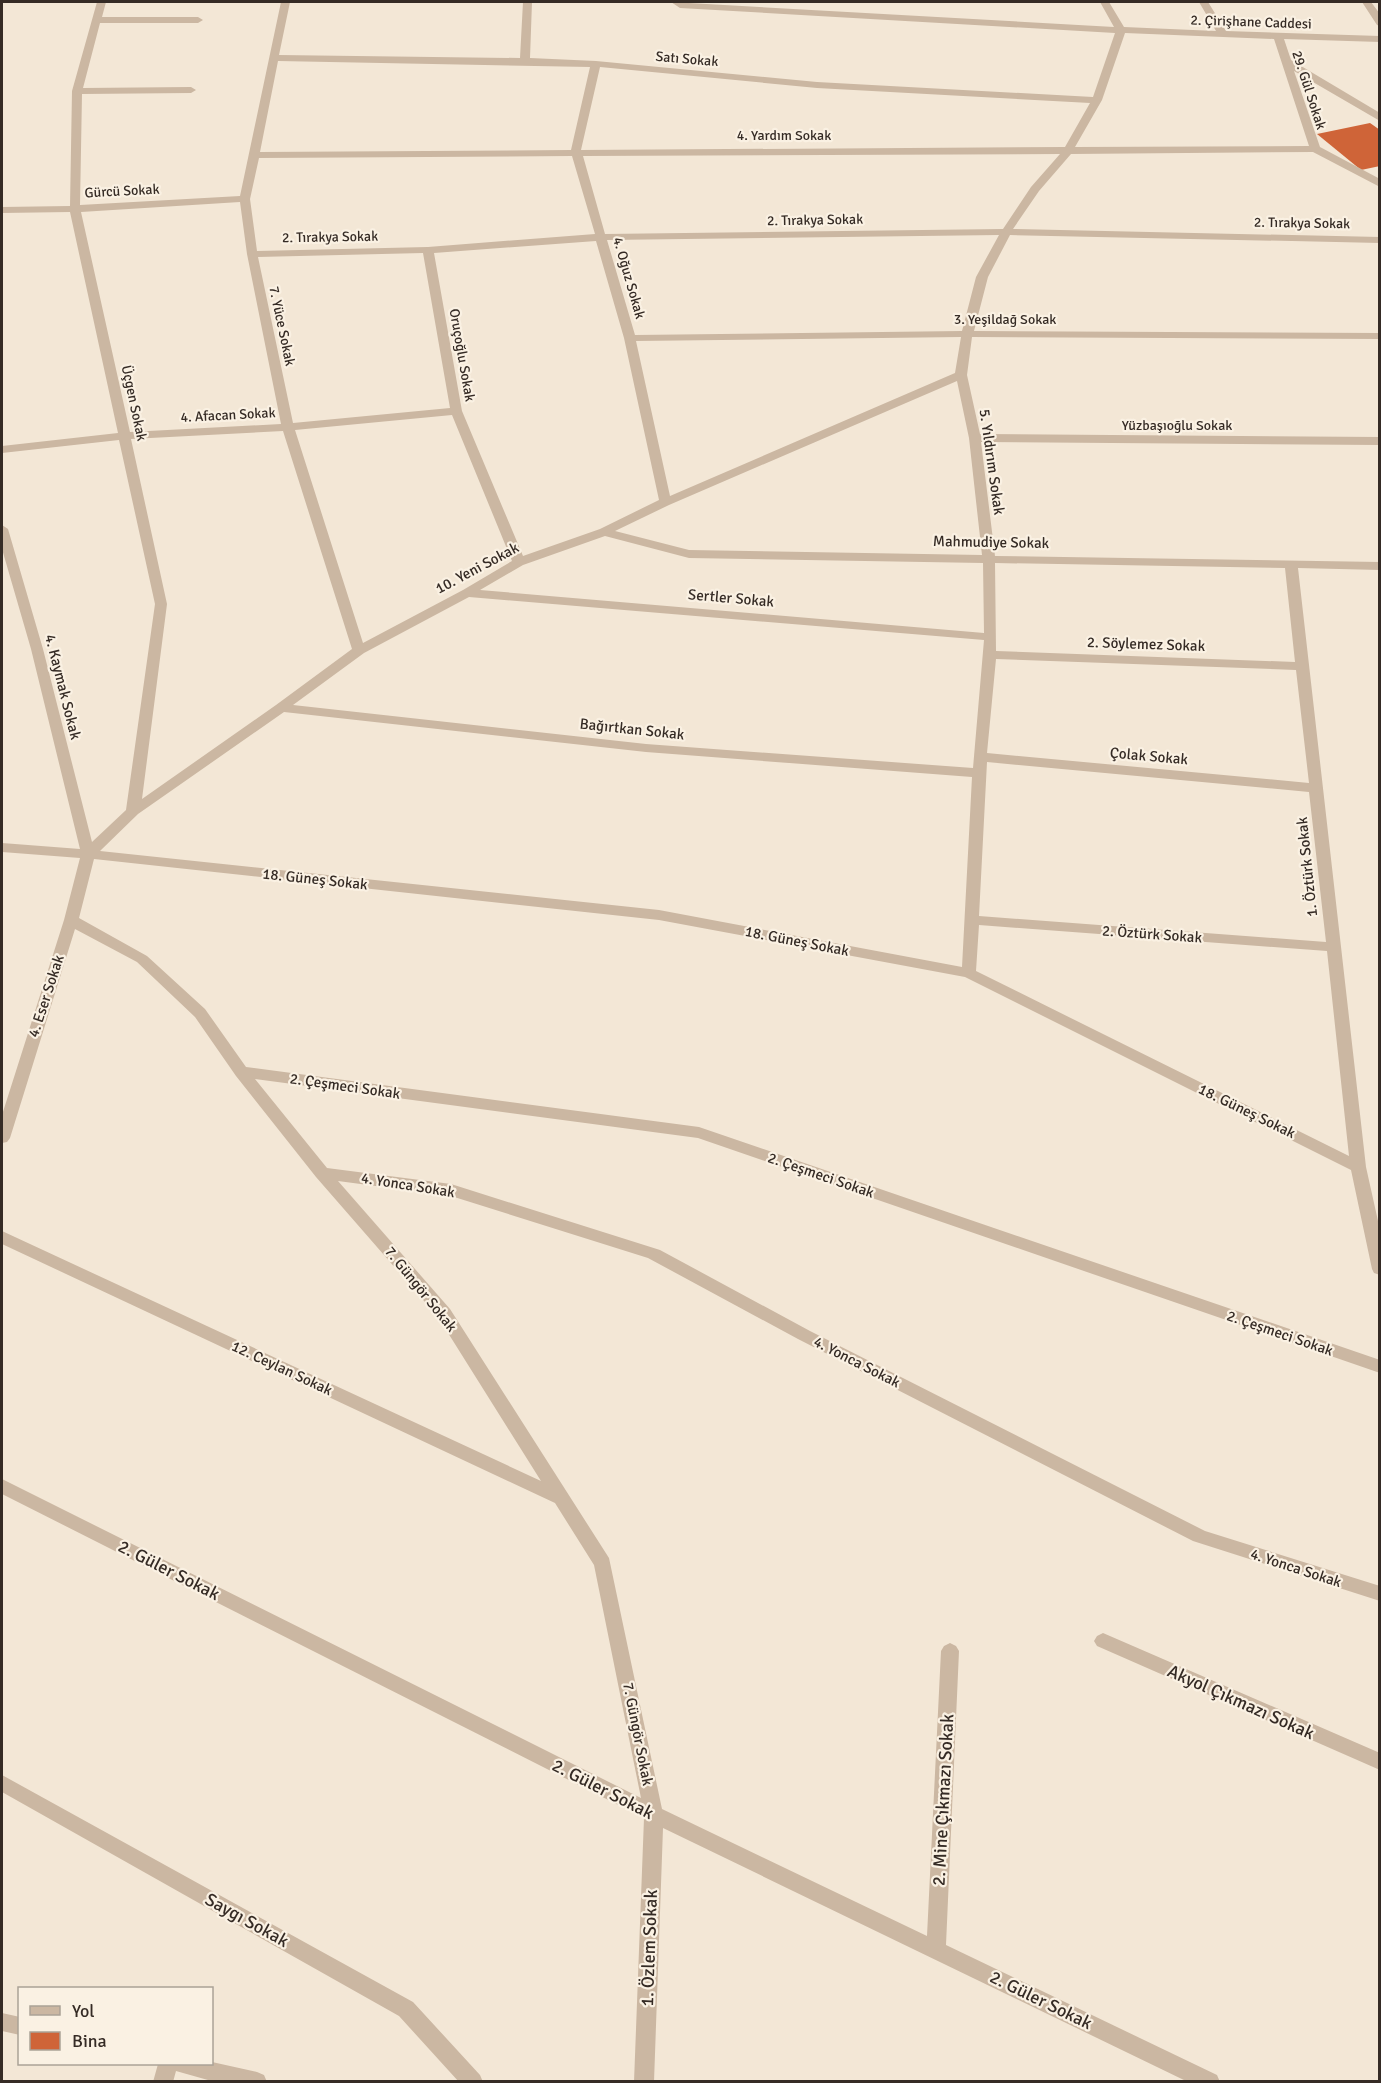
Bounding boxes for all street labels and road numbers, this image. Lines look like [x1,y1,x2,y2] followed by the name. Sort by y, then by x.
[1190,11,1312,33] street label: 2. Çirişhane Caddesi
[655,48,719,70] street label: Satı Sokak
[1288,48,1330,132] street label: 29. Gül Sokak
[737,127,831,144] street label: 4. Yardım Sokak
[84,181,160,201] street label: Gürcü Sokak
[767,211,863,229] street label: 2. Tırakya Sokak
[1254,214,1350,232] street label: 2. Tırakya Sokak
[282,228,378,246] street label: 2. Tırakya Sokak
[609,235,649,321] street label: 4. Oğuz Sokak
[265,284,299,368] street label: 7. Yüce Sokak
[445,307,479,403] street label: Oruçoğlu Sokak
[954,311,1056,328] street label: 3. Yeşildağ Sokak
[118,363,150,443] street label: Üçgen Sokak
[180,404,276,426] street label: 4. Afacan Sokak
[976,408,1008,517] street label: 5. Yıldırım Sokak
[1122,417,1232,434] street label: Yüzbaşıoğlu Sokak
[933,532,1050,552] street label: Mahmudiye Sokak
[432,538,522,598] street label: 10. Yeni Sokak
[687,585,775,611] street label: Sertler Sokak
[41,632,85,742] street label: 4. Kaymak Sokak
[1087,633,1206,655] street label: 2. Söylemez Sokak
[579,715,686,743] street label: Bağırtkan Sokak
[1109,744,1189,768] street label: Çolak Sokak
[1293,816,1321,918] street label: 1. Öztürk Sokak
[262,865,369,894] street label: 18. Güneş Sokak
[743,922,851,960] street label: 18. Güneş Sokak
[1101,922,1203,947] street label: 2. Öztürk Sokak
[24,952,68,1039] street label: 4. Eser Sokak
[289,1069,402,1103] street label: 2. Çeşmeci Sokak
[1196,1080,1299,1142] street label: 18. Güneş Sokak
[765,1148,877,1202] street label: 2. Çeşmeci Sokak
[360,1169,457,1201] street label: 4. Yonca Sokak
[381,1243,461,1336] street label: 7. Güngör Sokak
[1224,1306,1336,1360] street label: 2. Çeşmeci Sokak
[811,1332,904,1392] street label: 4. Yonca Sokak
[229,1337,336,1399] street label: 12. Ceylan Sokak
[115,1535,223,1605] street label: 2. Güler Sokak
[1248,1545,1344,1591] street label: 4. Yonca Sokak
[1164,1660,1318,1744] street label: Akyol Çıkmazı Sokak
[619,1681,657,1788] street label: 7. Güngör Sokak
[928,1713,958,1887] street label: 2. Mine Çıkmazı Sokak
[549,1754,657,1824] street label: 2. Güler Sokak
[201,1888,293,1952] street label: Saygı Sokak
[636,1889,662,2007] street label: 1. Özlem Sokak
[986,1966,1096,2034] street label: 2. Güler Sokak

